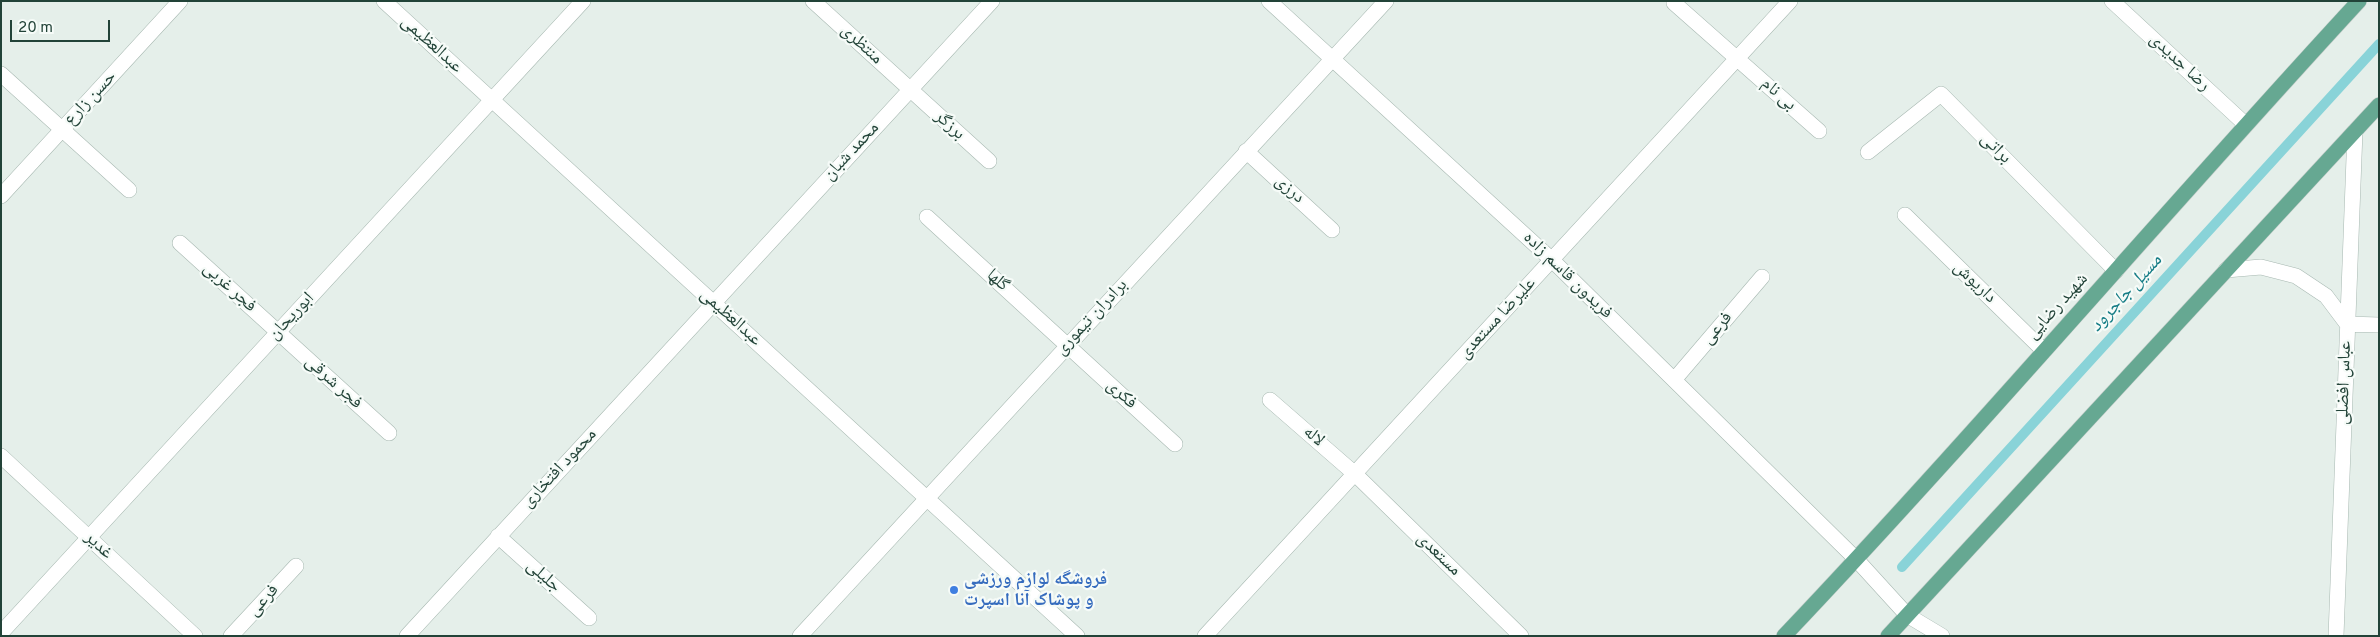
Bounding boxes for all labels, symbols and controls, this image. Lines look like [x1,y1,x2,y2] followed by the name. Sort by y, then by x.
[12,10,112,42] scale bar
[396,12,466,78] street label: عبدالعظیمی
[18,19,53,38] text: 20 m
[835,20,887,70] street label: منتظری
[2144,29,2214,97] street label: رضا جدیدی
[60,67,122,131] street label: حسن زارع
[1756,74,1800,116] street label: بی نام
[929,107,969,145] street label: برزگر
[819,118,885,186] street label: محمد شبان
[1975,129,2015,169] street label: براتی
[1270,171,1308,209] street label: درزی
[1518,228,1616,324] street label: فریدون قاسم زاده
[2086,250,2168,338] water label: مسیل جاجرود
[1948,257,2000,309] street label: داریوش
[198,258,260,318] street label: فجر غربی
[981,265,1013,297] street label: گلها
[2022,269,2094,345] street label: شهید رضایی
[1455,274,1541,364] street label: علیرضا مستعدی
[1051,275,1133,361] street label: برادران تیموری
[695,285,765,351] street label: عبدالعظیمی
[264,288,320,346] street label: ابوریحان
[1698,308,1738,350] street label: فرعی
[2333,341,2357,425] street label: عباس افضلی
[300,352,366,414] street label: فجر شرقی
[1101,375,1141,415] street label: فکری
[1298,422,1328,452] street label: لاله
[518,425,602,513] street label: محمود افتخاری
[79,528,117,564] street label: غدیر
[1411,529,1465,581] street label: مستعدی
[521,556,565,598] street label: جلیلی
[964,569,1107,612] place label: فروشگه لوازم ورزشی و پوشاک آنا اسپرت
[244,580,284,622] street label: فرعی
[948,584,960,596] marker: فروشگه لوازم ورزشی و پوشاک آنا اسپرت

